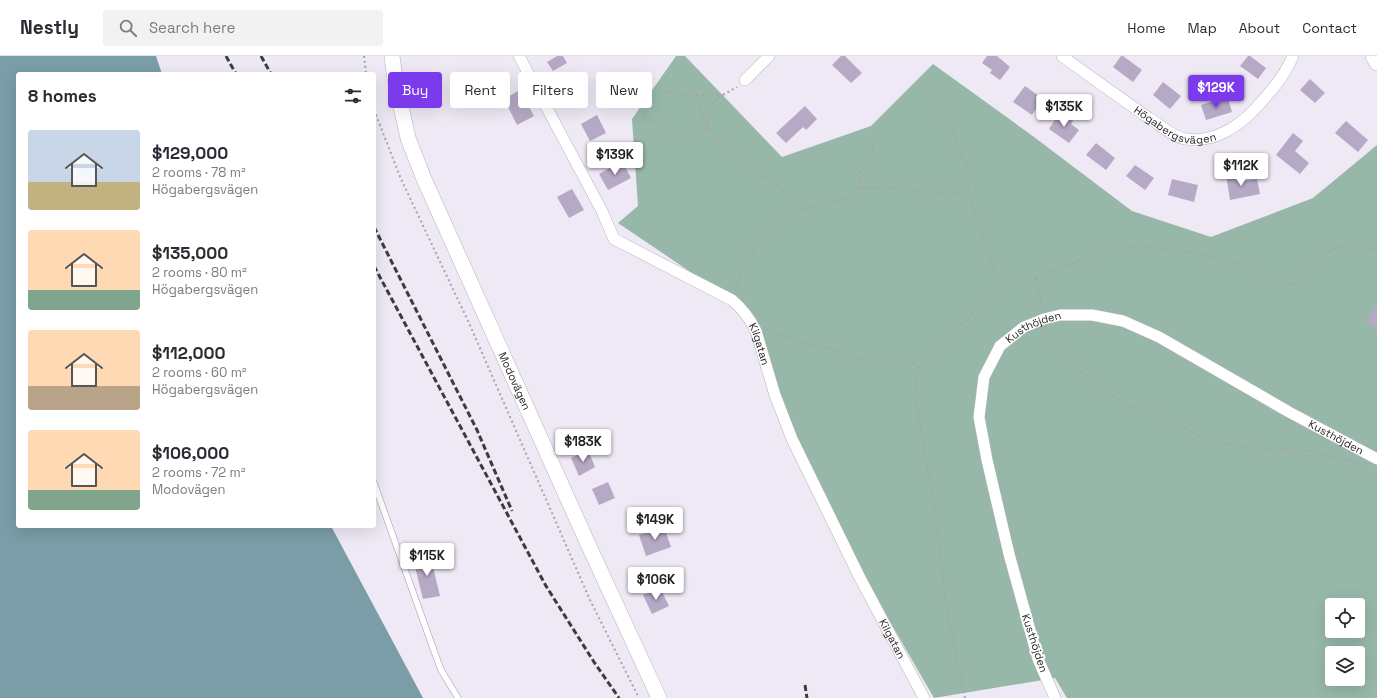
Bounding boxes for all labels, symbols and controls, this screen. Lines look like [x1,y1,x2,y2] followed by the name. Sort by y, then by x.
[103,10,383,46] search box
[20,15,79,40] text: Nestly
[117,17,139,39] icon: search
[149,18,235,37] text: Search here
[1127,19,1165,37] text: Home
[1187,19,1217,37] text: Map
[1239,19,1280,37] text: About
[1302,19,1357,37] text: Contact
[388,72,442,108] chip: Buy
[450,72,510,108] chip: Rent
[518,72,588,108] chip: Filters
[596,72,652,108] chip: New
[1188,75,1244,109] pin: $129K
[1197,79,1235,96] text: $129K
[28,85,97,107] text: 8 homes
[342,85,364,107] icon: filters
[1036,94,1092,128] pin: $135K
[1045,98,1083,115] text: $135K
[1131,103,1218,147] street label: Högabergsvägen
[152,142,228,164] text: $129,000
[587,142,643,176] pin: $139K
[60,146,108,194] icon: home
[596,146,634,163] text: $139K
[1213,153,1269,187] pin: $112K
[1223,157,1259,174] text: $112K
[152,164,246,181] text: 2 rooms · 78 m²
[152,181,258,198] text: Högabergsvägen
[152,242,228,264] text: $135,000
[60,246,108,294] icon: home
[152,264,247,281] text: 2 rooms · 80 m²
[152,281,258,298] text: Högabergsvägen
[1002,308,1062,346] street label: Kusthöjden
[746,320,773,367] street label: Kilgatan
[152,342,226,364] text: $112,000
[60,346,108,394] icon: home
[496,350,534,412] street label: Modovägen
[152,364,247,381] text: 2 rooms · 60 m²
[152,381,258,398] text: Högabergsvägen
[1306,417,1366,458] street label: Kusthöjden
[555,429,611,463] pin: $183K
[564,433,602,450] text: $183K
[152,442,229,464] text: $106,000
[60,446,108,494] icon: home
[152,464,245,481] text: 2 rooms · 72 m²
[152,481,226,498] text: Modovägen
[627,507,683,541] pin: $149K
[636,511,674,528] text: $149K
[399,543,455,577] pin: $115K
[409,547,445,564] text: $115K
[628,567,684,601] pin: $106K
[637,571,675,588] text: $106K
[1325,598,1365,686] map controls
[1325,598,1365,638] button: locate
[1019,612,1051,674] street label: Kusthöjden
[876,616,909,661] street label: Kilgatan
[1325,646,1365,686] button: layers

